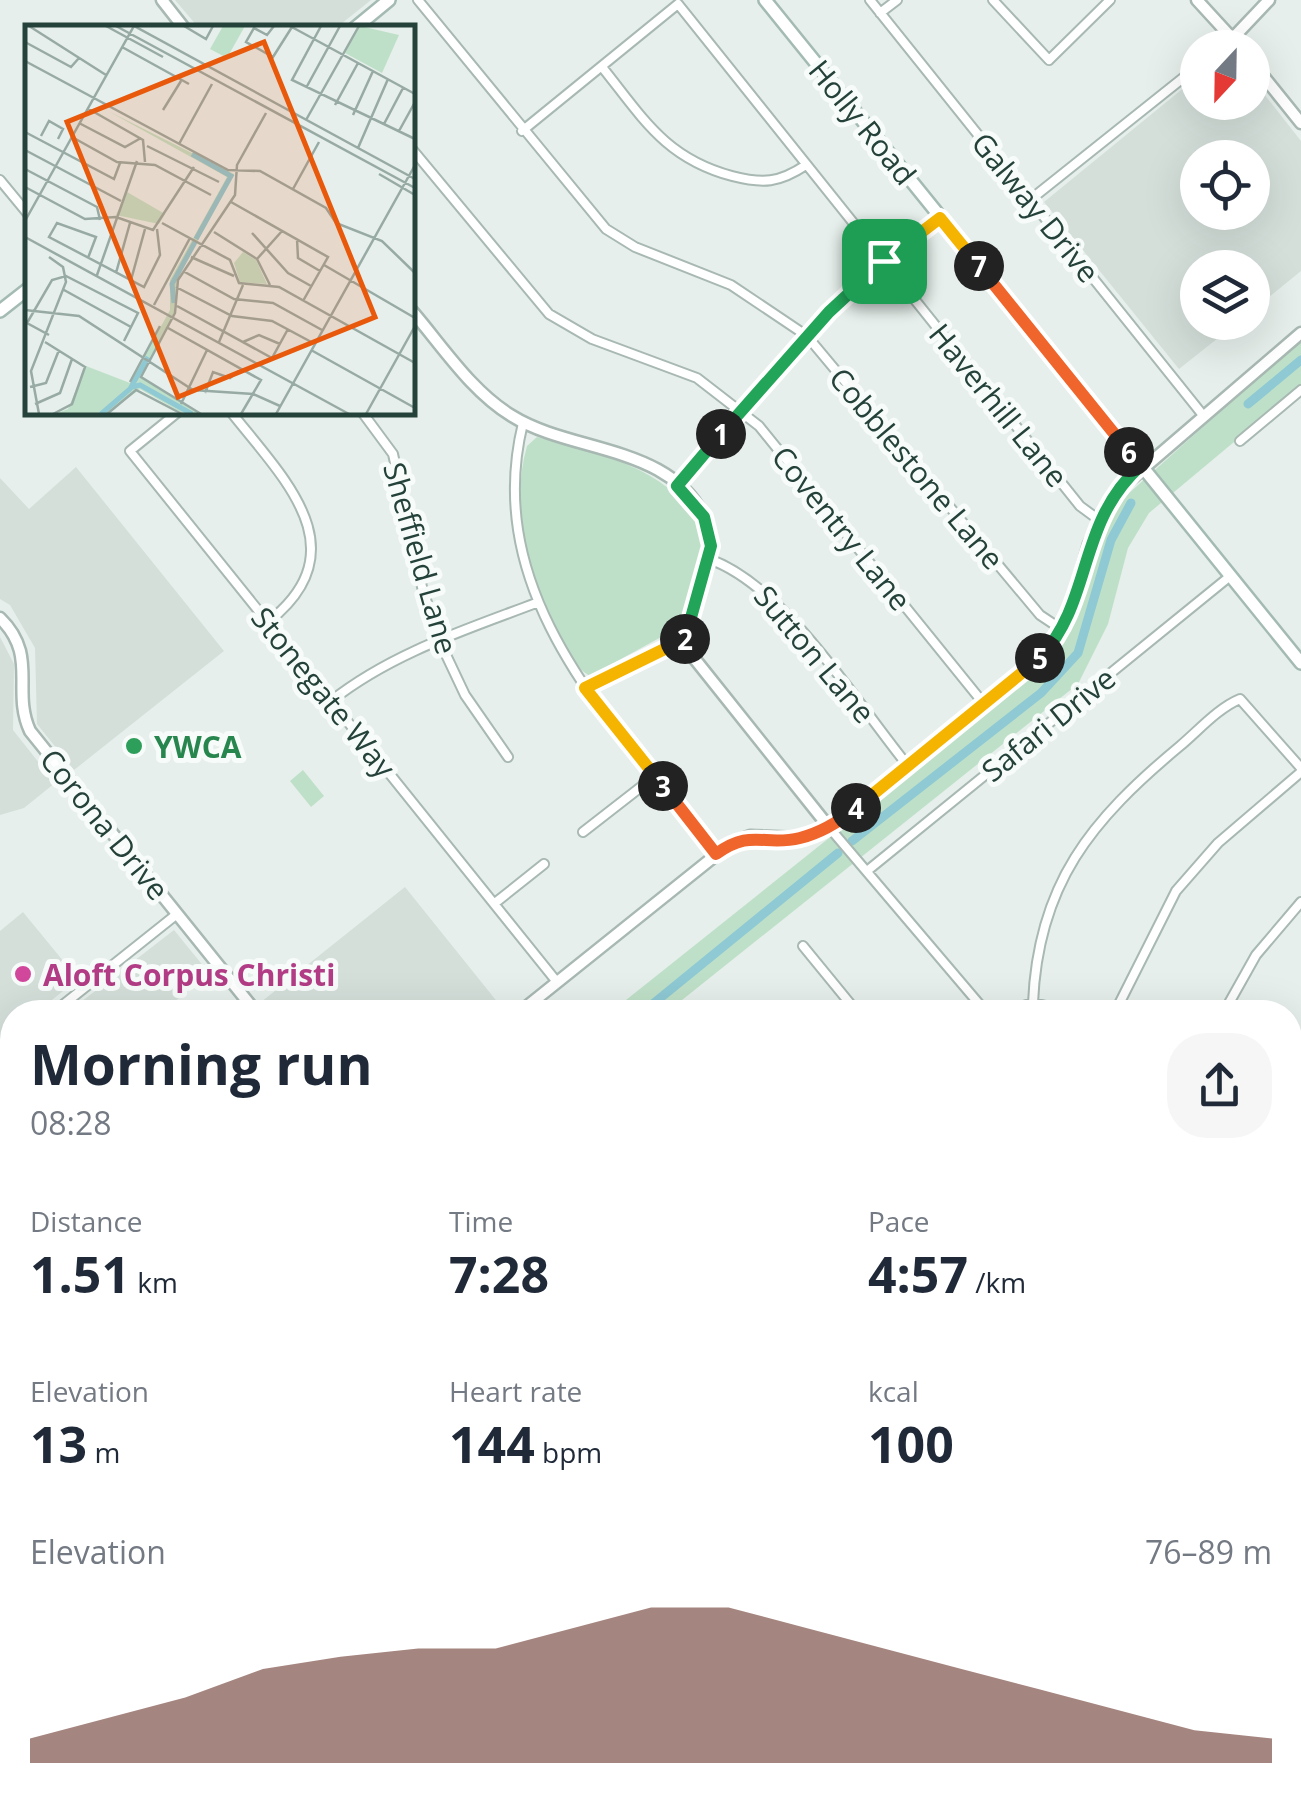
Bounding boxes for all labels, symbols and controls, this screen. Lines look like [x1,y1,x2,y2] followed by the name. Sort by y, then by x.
[25,25,415,415] inset map
[1180,30,1270,120] north arrow
[1180,30,1270,340] map controls
[800,51,926,193] street label: Holly Road
[963,123,1109,291] street label: Galway Drive
[1180,140,1270,230] button: locate
[842,219,927,304] pin
[857,234,912,289] icon: arrive
[954,241,1004,291] pin: 7
[971,247,987,285] text: 7
[1180,250,1270,340] button: layers
[920,315,1078,495] street label: Haverhill Lane
[820,358,1014,578] street label: Cobblestone Lane
[696,409,746,459] pin: 1
[713,415,729,453] text: 1
[1104,427,1154,477] pin: 6
[1121,433,1137,471] text: 6
[763,437,921,619] street label: Coventry Lane
[374,457,468,659] street label: Sheffield Lane
[745,576,885,732] street label: Sutton Lane
[243,598,406,787] street label: Stonegate Way
[660,614,710,664] pin: 2
[677,620,693,658] text: 2
[1015,633,1065,683] pin: 5
[1032,639,1048,677] text: 5
[973,657,1123,791] street label: Safari Drive
[154,726,242,767] place label: YWCA
[123,735,145,757] marker: YWCA
[31,740,179,908] street label: Corona Drive
[638,761,688,811] pin: 3
[655,767,671,805] text: 3
[831,783,881,833] pin: 4
[848,789,864,827] text: 4
[43,954,335,995] place label: Aloft Corpus Christi
[12,963,34,985] marker: Aloft Corpus Christi
[30,1026,373,1101] text: Morning run
[1167,1033,1272,1138] button: share
[30,1101,112,1144] text: 08:28
[30,1202,143,1240] text: Distance
[449,1202,513,1240] text: Time
[868,1202,930,1240] text: Pace
[30,1240,130,1308] text: 1.51
[449,1240,549,1308] text: 7:28
[868,1240,968,1308] text: 4:57
[130,1263,178,1301] text: km
[968,1263,1026,1301] text: /km
[30,1372,149,1410] text: Elevation
[449,1372,582,1410] text: Heart rate
[868,1372,919,1410] text: kcal
[30,1410,87,1478] text: 13
[449,1410,535,1478] text: 144
[868,1410,954,1478] text: 100
[87,1433,120,1471] text: m
[535,1433,602,1471] text: bpm
[30,1530,166,1573] text: Elevation
[1145,1530,1272,1573] text: 76–89 m

